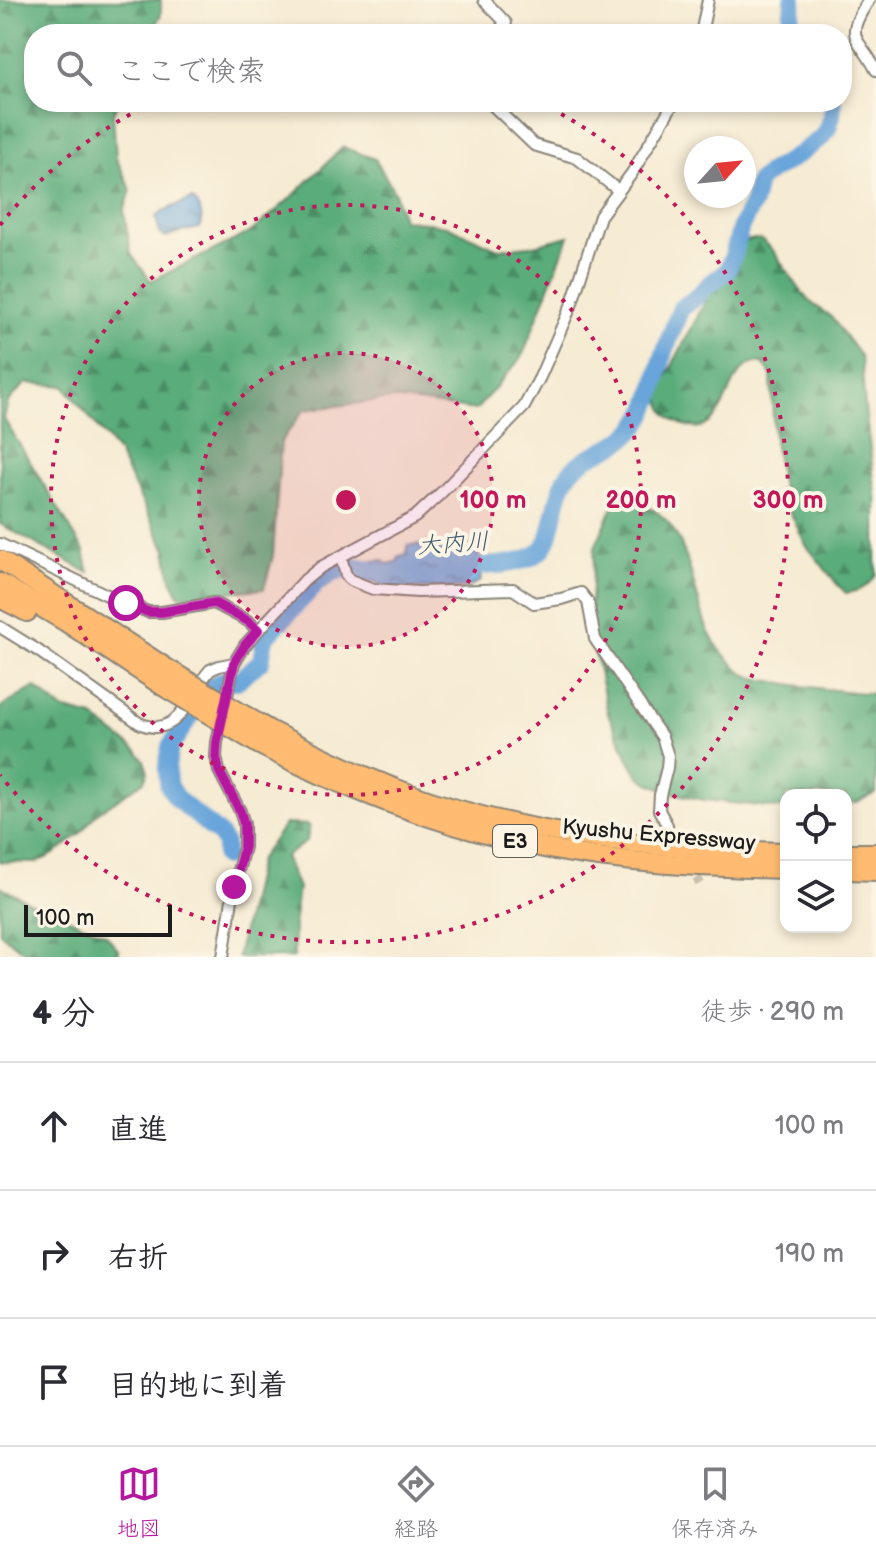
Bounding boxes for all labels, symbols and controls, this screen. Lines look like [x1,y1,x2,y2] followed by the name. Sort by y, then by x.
[24,24,852,112] search box
[52,46,96,90] icon: search
[116,54,266,90] text: ここで検索
[684,136,756,208] north arrow
[332,486,360,514] centre of rings
[460,486,526,515] text: 100 m
[606,486,676,515] text: 200 m
[753,486,823,515] text: 300 m
[416,527,490,560] water label: 大内川
[108,585,144,621] route start
[780,789,852,933] map controls
[780,789,852,861] button: locate
[561,814,757,857] street label: Kyushu Expressway
[493,825,537,857] road number: E3
[780,861,852,933] button: layers
[216,869,252,905] route end
[24,901,172,937] scale bar
[36,905,95,932] text: 100 m
[32,993,95,1034] text: 4 分
[701,997,844,1028] text: 徒歩 · 290 m
[32,1104,76,1148] icon: ahead
[775,1111,844,1142] text: 100 m
[108,1112,168,1148] text: 直進
[32,1232,76,1276] icon: right
[775,1239,844,1270] text: 190 m
[108,1240,168,1276] text: 右折
[32,1360,76,1404] icon: arrive
[108,1368,288,1404] text: 目的地に到着
[117,1462,161,1543] tab: 地図
[394,1462,438,1543] tab: 経路
[671,1462,759,1543] tab: 保存済み

